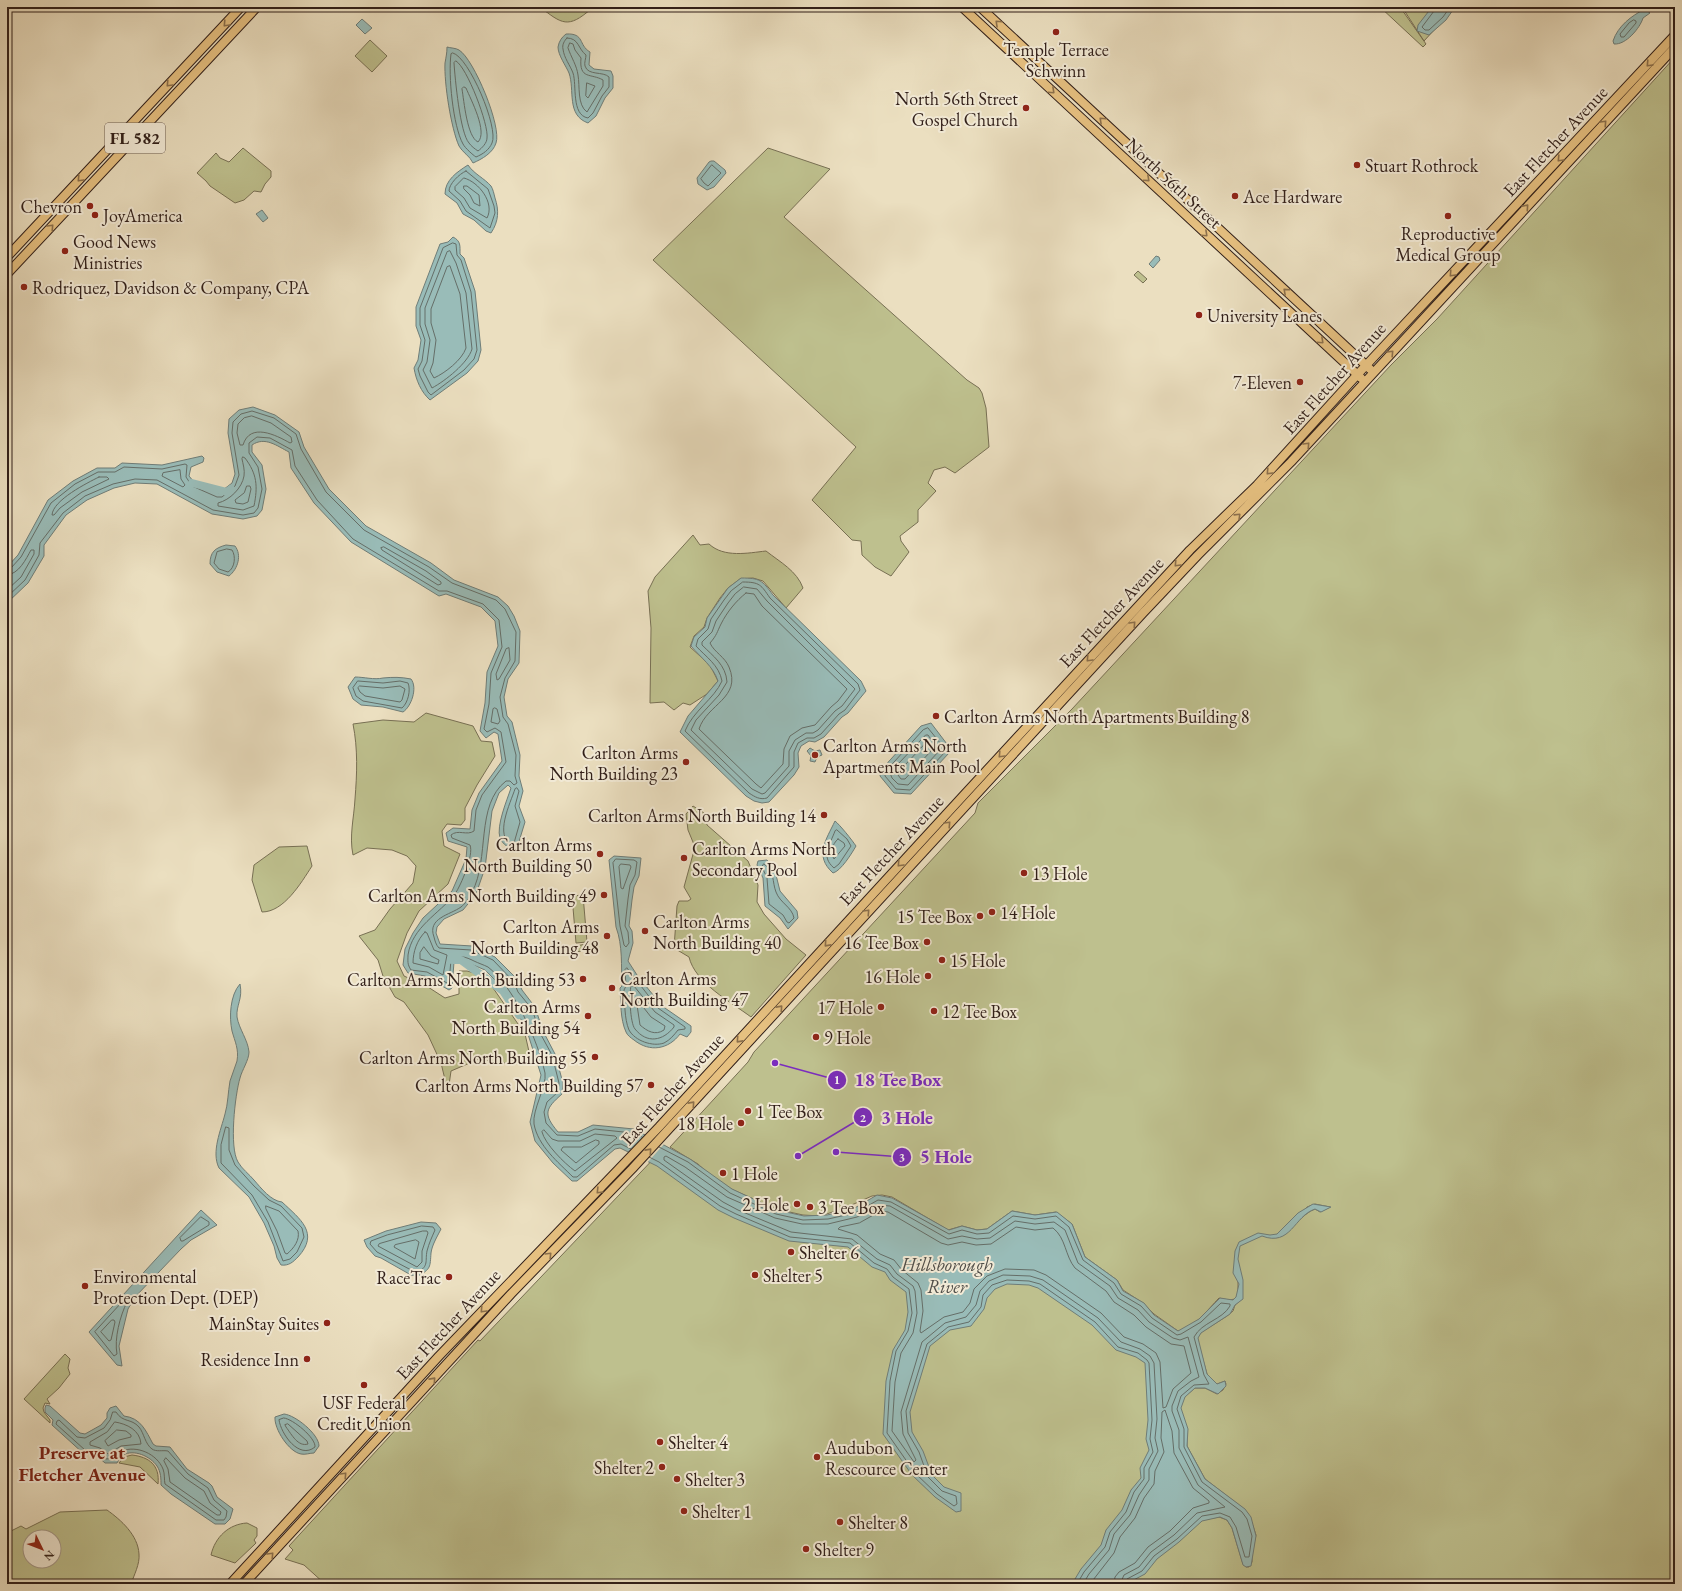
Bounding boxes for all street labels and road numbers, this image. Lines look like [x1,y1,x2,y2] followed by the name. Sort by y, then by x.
[1498,81,1612,201] street label: East Fletcher Avenue
[105,123,165,153] road number: FL 582
[1121,133,1227,234] street label: North 56th Street
[1278,317,1390,439] street label: East Fletcher Avenue
[1054,552,1168,672] street label: East Fletcher Avenue
[834,790,948,910] street label: East Fletcher Avenue
[616,1028,728,1150] street label: East Fletcher Avenue
[391,1264,505,1384] street label: East Fletcher Avenue

